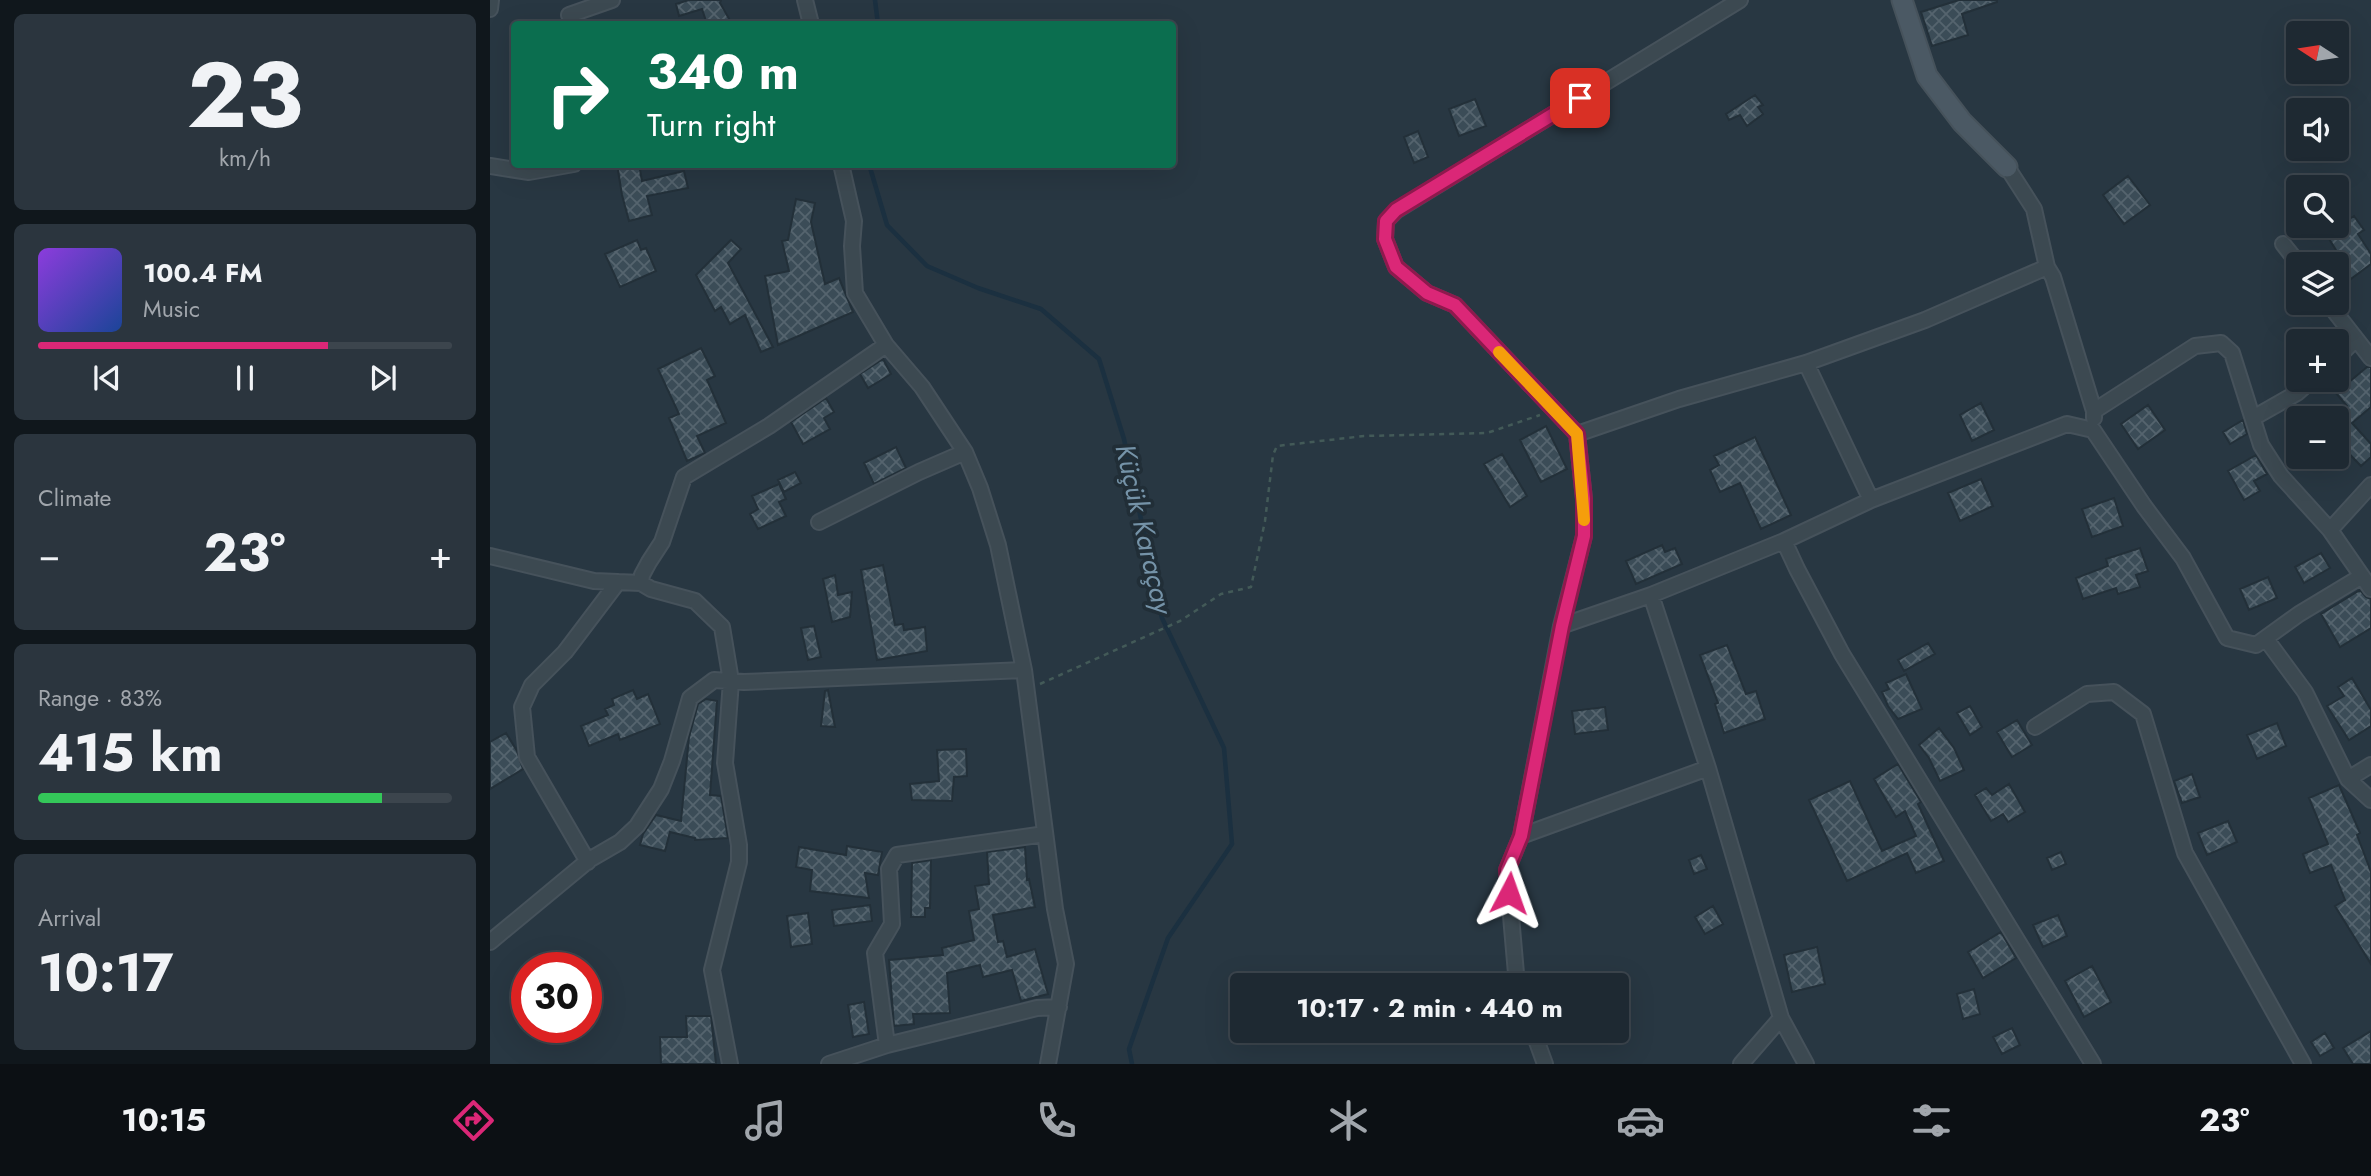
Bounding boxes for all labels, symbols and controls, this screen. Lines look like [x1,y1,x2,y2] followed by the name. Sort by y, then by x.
[2286,21,2348,84] north arrow
[2286,21,2349,469] map controls
[187,30,303,161] text: 23
[647,37,799,107] text: 340 m
[532,49,623,140] icon: right
[1550,68,1610,128] pin
[1561,79,1599,117] icon: arrive
[2286,98,2349,161] button: sound
[647,102,776,148] text: Turn right
[219,141,271,175] text: km/h
[2286,175,2349,238] button: search
[2286,252,2349,315] button: layers
[143,254,263,292] text: 100.4 FM
[143,292,200,326] text: Music
[2286,329,2349,392] button: +
[88,359,126,397] icon: previous
[226,359,264,397] icon: pause
[364,359,402,397] icon: next
[2286,406,2349,469] button: −
[1105,440,1184,620] water label: Küçük Karaçay
[38,481,111,515] text: Climate
[204,515,285,591] text: 23°
[38,527,60,582] text: −
[429,527,452,582] text: +
[38,681,162,715] text: Range · 83%
[38,715,223,791] text: 415 km
[1472,856,1546,930] position arrow
[38,901,101,935] text: Arrival
[38,935,173,1011] text: 10:17
[511,952,602,1043] speed limit sign: 30
[1296,989,1563,1027] text: 10:17 · 2 min · 440 m
[449,1096,498,1145] icon: directions
[741,1096,790,1145] icon: music
[1032,1096,1081,1145] icon: phone
[1324,1096,1373,1145] icon: climate
[1616,1096,1665,1145] icon: car
[1907,1096,1956,1145] icon: filters
[121,1097,206,1143] text: 10:15
[2199,1097,2250,1143] text: 23°

